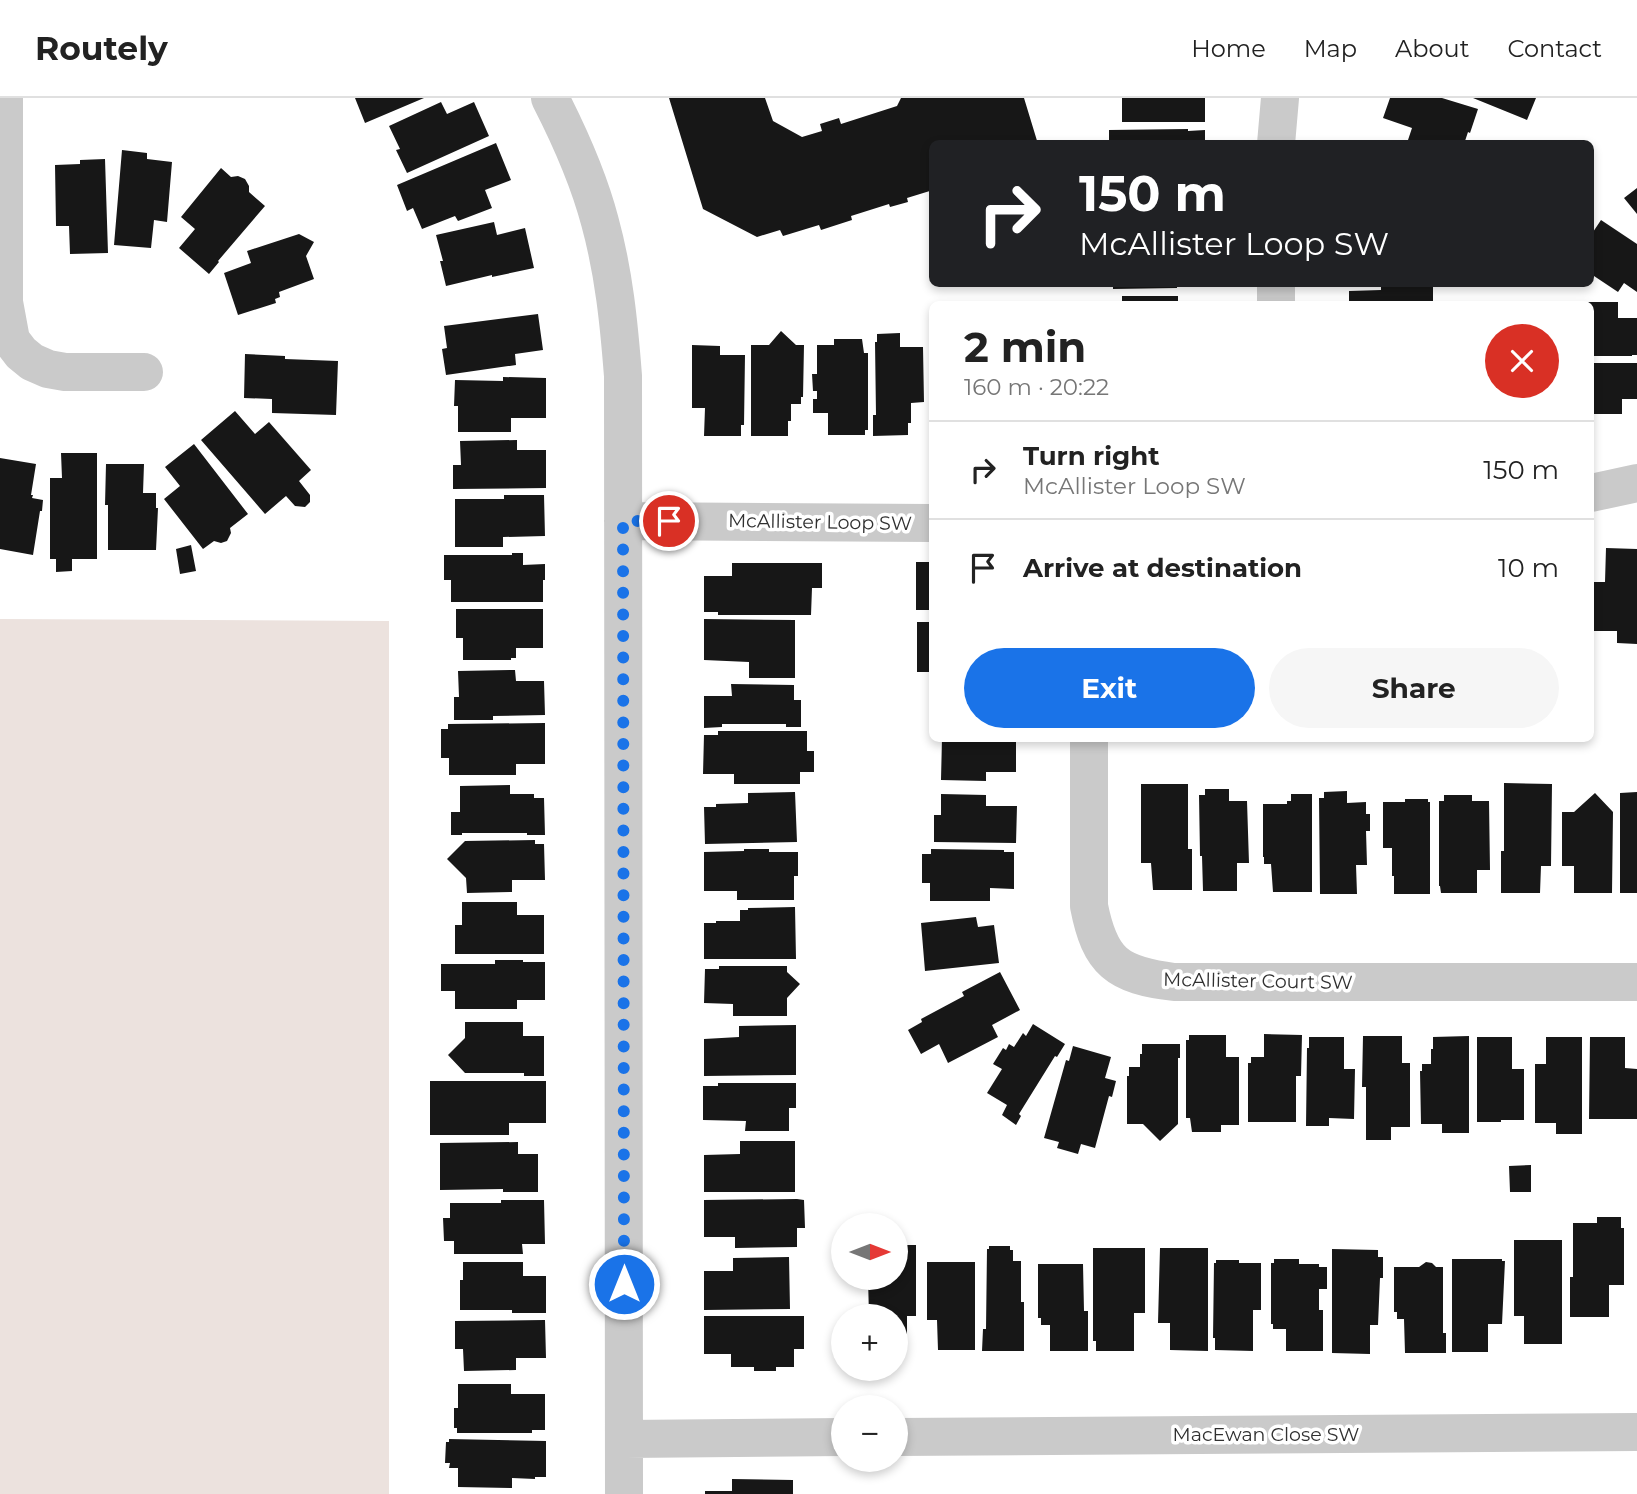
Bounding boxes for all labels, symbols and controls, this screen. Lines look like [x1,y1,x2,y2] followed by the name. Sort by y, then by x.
[35,28,168,68] text: Routely
[1191,34,1266,63] text: Home
[1304,34,1357,63] text: Map
[1395,34,1469,63] text: About
[1507,34,1602,63] text: Contact
[1079,164,1226,223] text: 150 m
[964,168,1055,259] icon: right
[1079,224,1389,263] text: McAllister Loop SW
[964,321,1086,373] text: 2 min
[1485,324,1559,398] button: close
[964,373,1109,401] text: 160 m · 20:22
[1023,440,1159,472] text: Turn right
[964,451,1002,489] icon: right
[1483,454,1559,486] text: 150 m
[1023,472,1246,500] text: McAllister Loop SW
[639,491,699,551] pin
[650,502,688,540] icon: arrive
[728,509,912,535] street label: McAllister Loop SW
[964,549,1002,587] icon: arrive
[1023,552,1302,584] text: Arrive at destination
[1498,552,1559,584] text: 10 m
[964,648,1255,728] button: Exit
[1269,648,1559,728] button: Share
[1163,968,1353,994] street label: McAllister Court SW
[831,1213,908,1290] north arrow
[831,1213,908,1472] map controls
[587,1247,661,1321] position arrow
[831,1304,908,1381] button: +
[831,1395,908,1472] button: −
[1173,1423,1359,1446] street label: MacEwan Close SW

